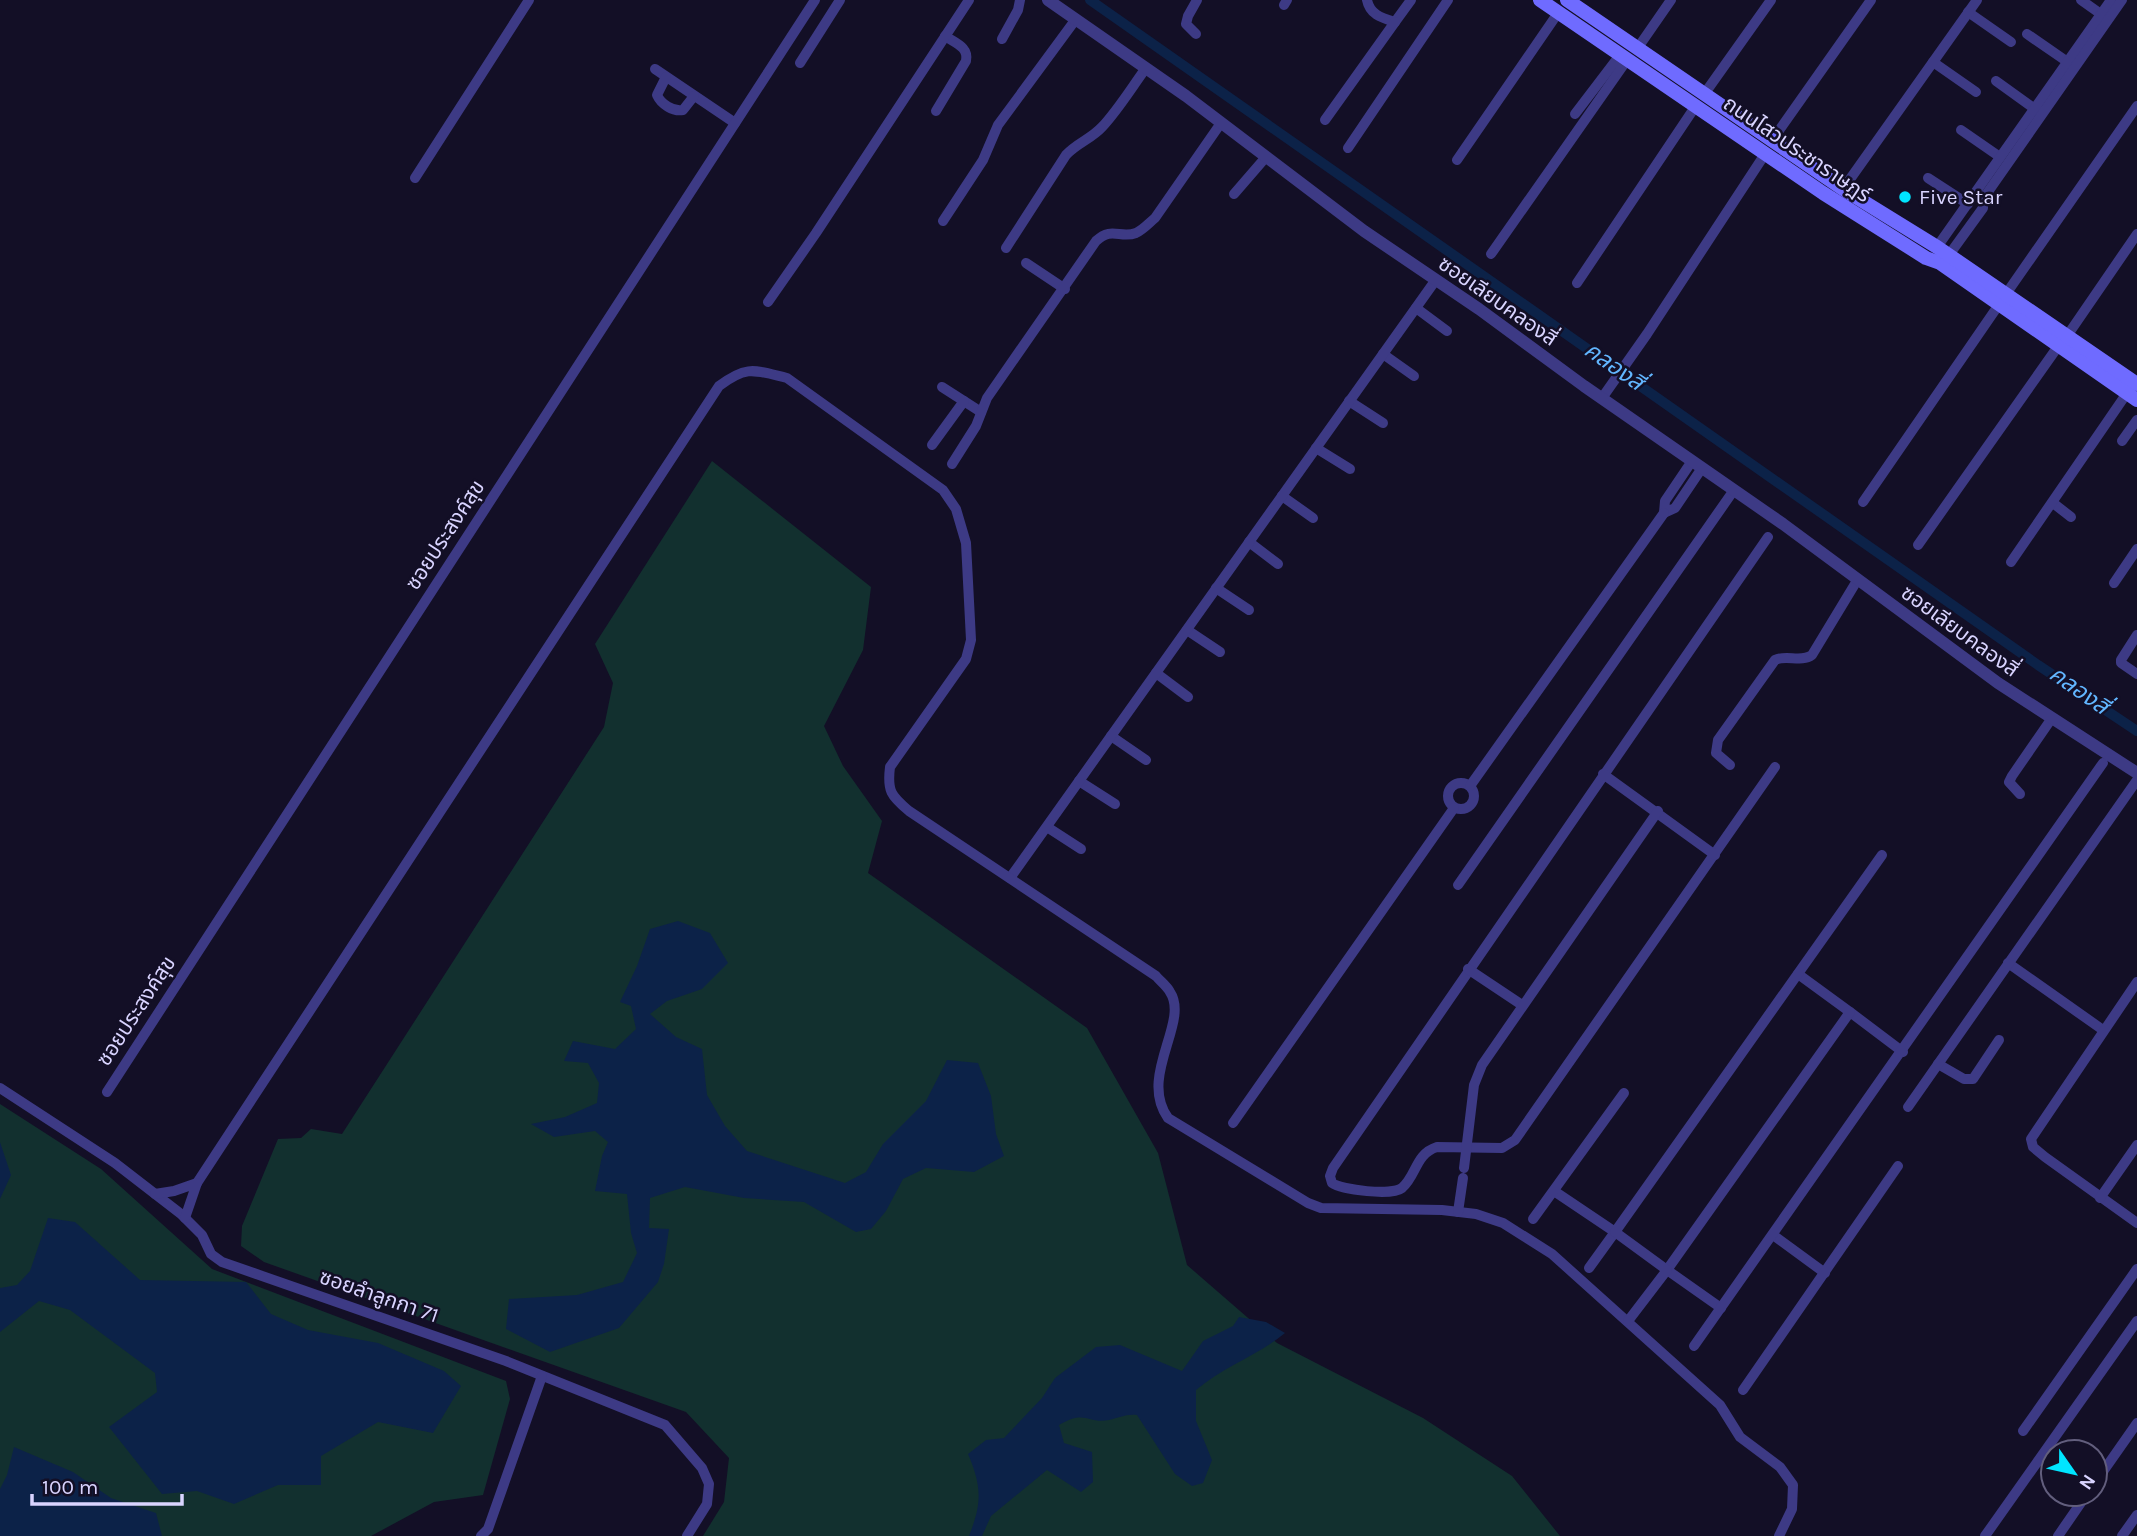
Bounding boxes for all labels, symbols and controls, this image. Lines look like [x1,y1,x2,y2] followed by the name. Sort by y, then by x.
[1719,91,1876,208] street label: ถนนไสวประชาราษฎร์
[1919,185,2003,209] place label: Five Star
[1897,189,1913,205] marker: Five Star
[1434,249,1564,351] street label: ซอยเลียบคลองสี่
[1579,334,1654,398] water label: คลองสี่
[401,476,490,595] street label: ซอยประสงค์สุข
[1896,578,2025,682] street label: ซอยเลียบคลองสี่
[2044,658,2119,722] water label: คลองสี่
[92,952,181,1071] street label: ซอยประสงค์สุข
[316,1264,442,1329] street label: ซอยลำลูกกา 71
[2039,1438,2109,1508] north arrow
[32,1462,182,1506] scale bar
[2074,1470,2100,1494] text: N
[42,1475,99,1499] text: 100 m

